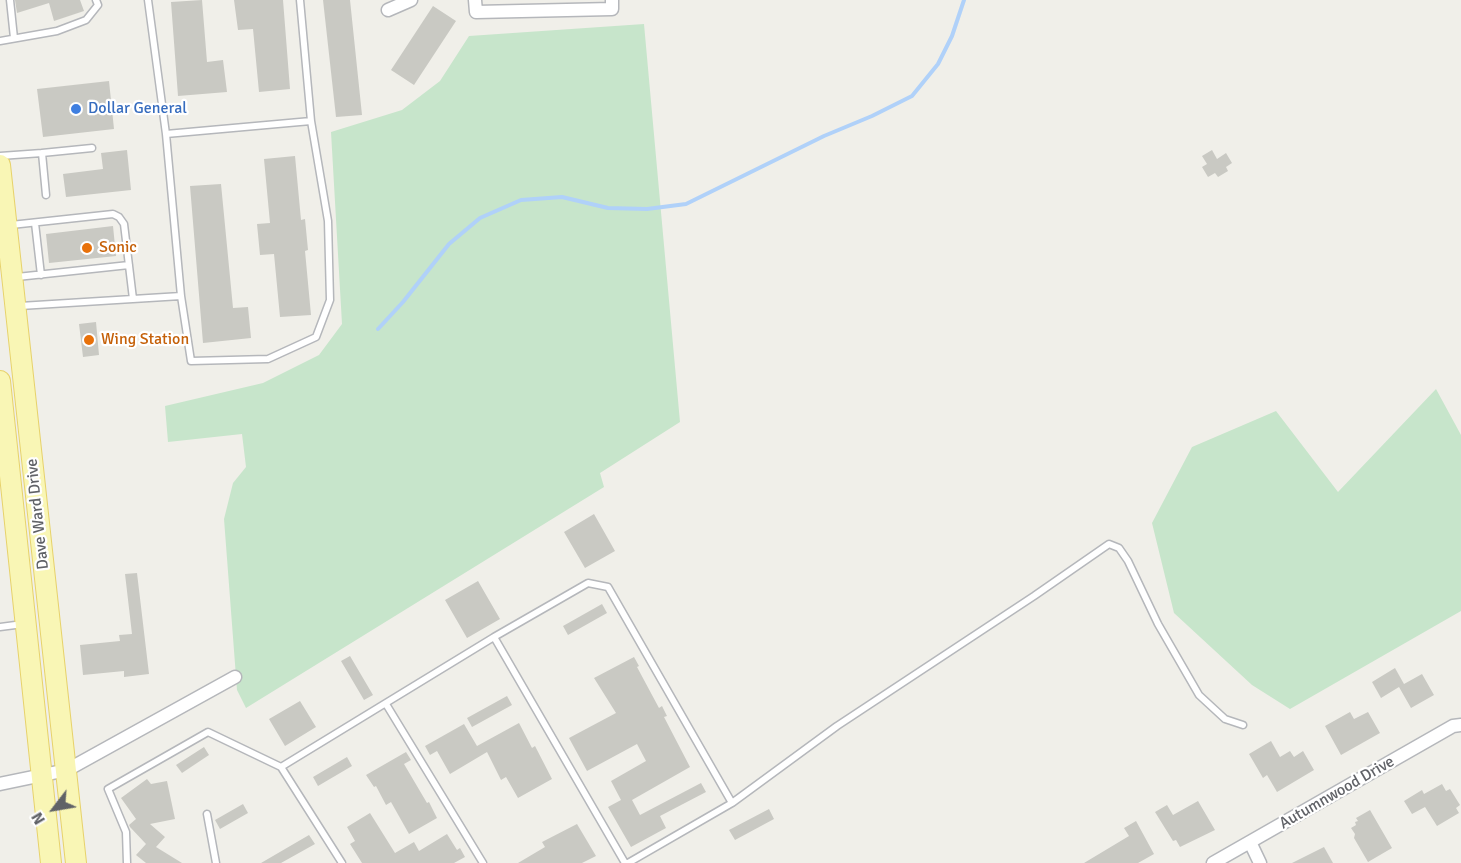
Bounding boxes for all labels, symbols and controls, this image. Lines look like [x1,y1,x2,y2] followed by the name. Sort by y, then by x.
[88,99,187,119] place label: Dollar General
[69,102,83,116] marker: Dollar General
[99,238,137,258] place label: Sonic
[80,241,94,255] marker: Sonic
[101,330,189,350] place label: Wing Station
[82,333,96,347] marker: Wing Station
[23,458,53,570] street label: Dave Ward Drive
[1276,752,1398,834] street label: Autumnwood Drive
[24,779,84,839] north arrow
[27,808,50,828] text: N

